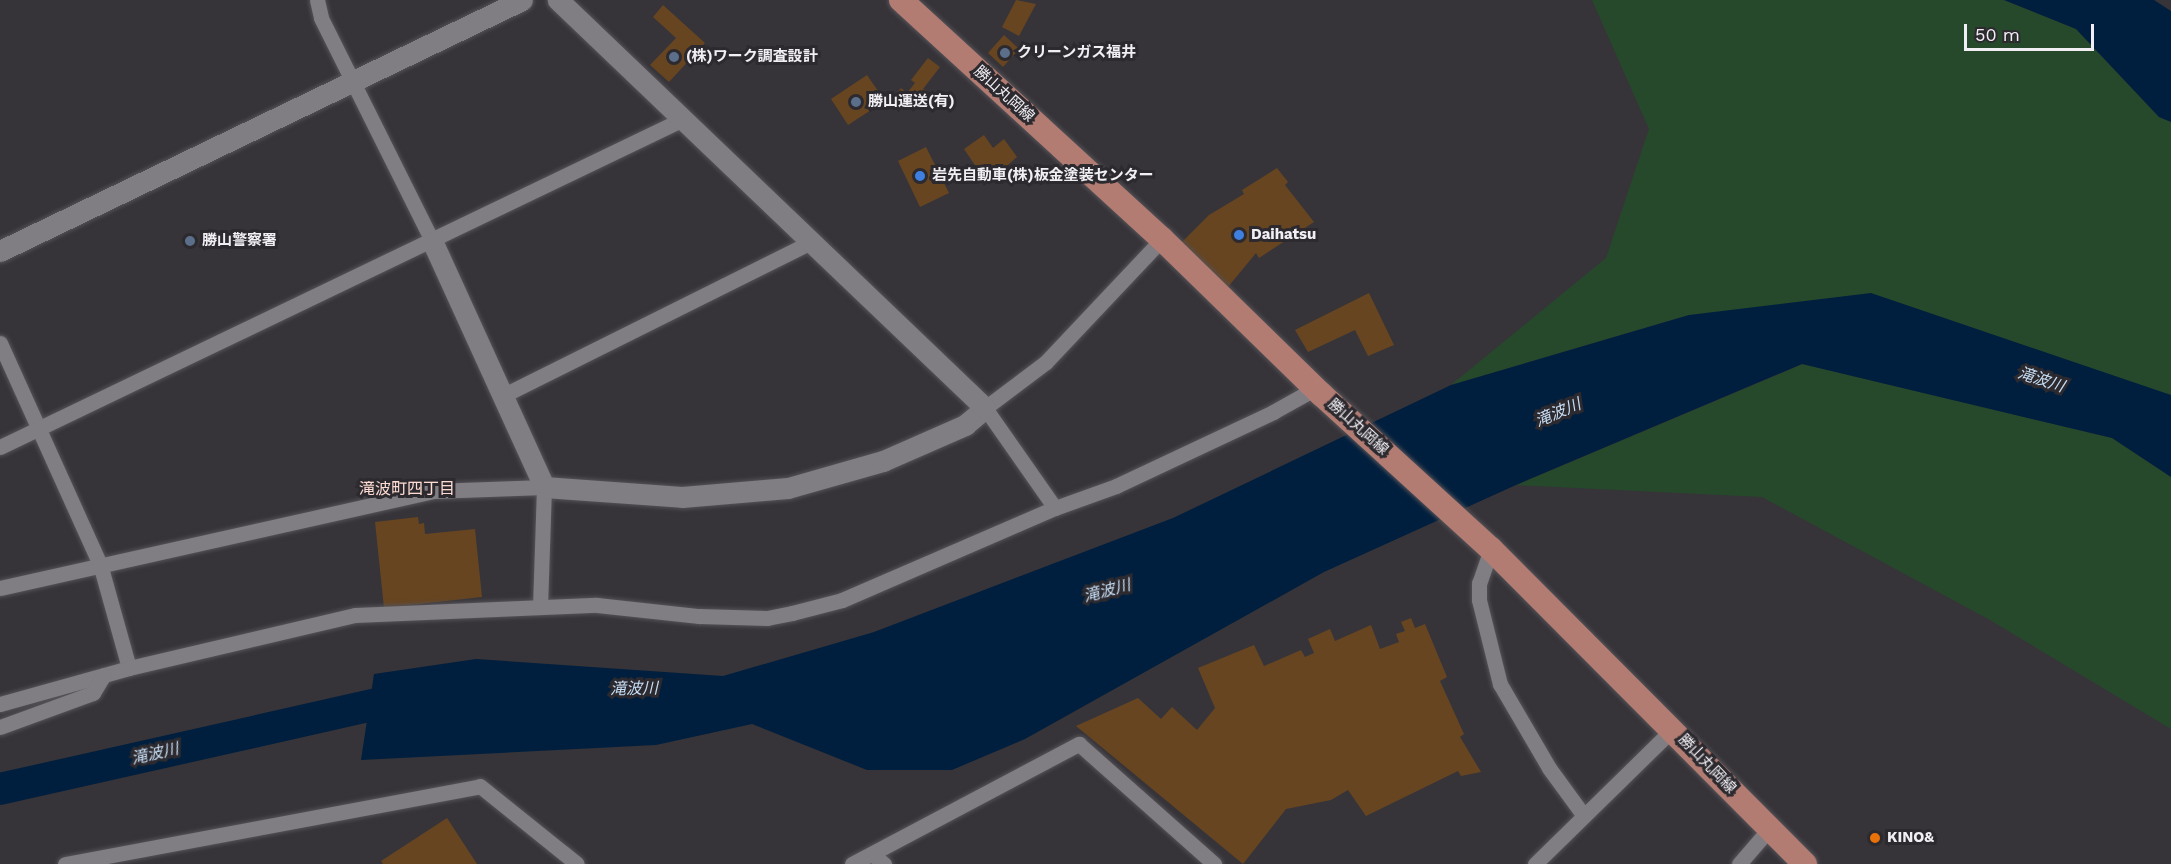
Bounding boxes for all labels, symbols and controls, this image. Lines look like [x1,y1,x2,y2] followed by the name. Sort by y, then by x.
[1967,12,2098,50] scale bar
[1975,24,2020,45] text: 50 m
[1017,44,1137,62] place label: クリーンガス福井
[998,46,1012,60] marker: クリーンガス福井
[686,48,818,66] place label: (株)ワーク調査設計
[667,50,681,64] marker: (株)ワーク調査設計
[970,62,1038,126] street label: 勝山丸岡線
[868,93,955,111] place label: 勝山運送(有)
[849,95,863,109] marker: 勝山運送(有)
[932,167,1154,185] place label: 岩先自動車(株)板金塗装センター
[913,169,927,183] marker: 岩先自動車(株)板金塗装センター
[1251,226,1316,244] place label: Daihatsu
[1232,228,1246,242] marker: Daihatsu
[202,232,277,250] place label: 勝山警察署
[183,234,197,248] marker: 勝山警察署
[2015,363,2067,397] water label: 滝波川
[1324,395,1392,459] street label: 勝山丸岡線
[1532,395,1584,431] water label: 滝波川
[359,479,455,499] district label: 滝波町四丁目
[1081,576,1133,606] water label: 滝波川
[610,679,658,699] water label: 滝波川
[1674,731,1740,797] street label: 勝山丸岡線
[129,739,181,769] water label: 滝波川
[1887,829,1934,847] place label: KINO&
[1868,831,1882,845] marker: KINO&

